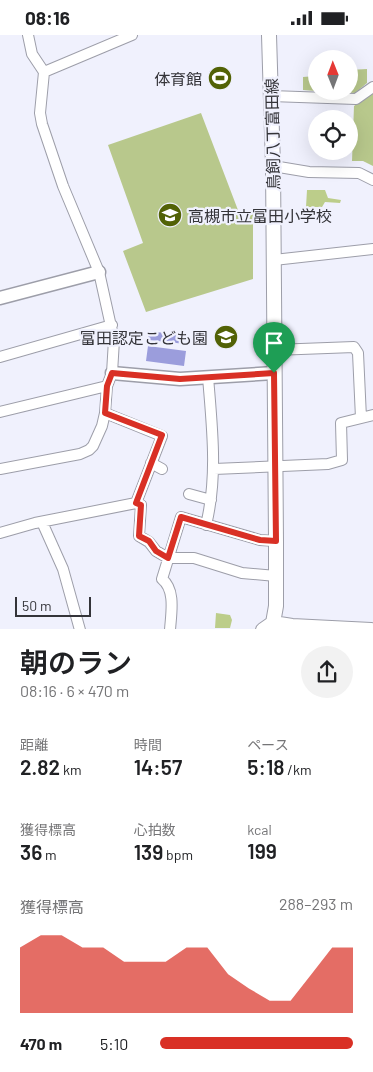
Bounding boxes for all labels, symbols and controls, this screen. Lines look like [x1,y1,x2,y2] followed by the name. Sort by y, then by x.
[25,6,70,29] text: 08:16
[308,50,358,100] north arrow
[308,50,358,160] map controls
[207,65,233,91] sports icon: 体育館
[154,69,202,88] place label: 体育館
[262,78,282,190] street label: 鳥飼八丁富田線
[308,110,358,160] button: locate
[157,202,183,228] school or university icon: 高槻市立富田小学校
[188,206,332,225] place label: 高槻市立富田小学校
[253,322,295,373] pin
[213,324,239,350] school or university icon: 富田認定こども園
[80,328,208,347] place label: 富田認定こども園
[260,329,288,357] icon: arrive
[15,595,91,618] scale bar
[22,597,51,614] text: 50 m
[20,645,132,679] text: 朝のラン
[301,646,353,698] button: share
[20,681,129,700] text: 08:16 · 6 × 470 m
[20,736,48,753] text: 距離
[134,736,162,753] text: 時間
[247,736,289,753] text: ペース
[20,754,60,779] text: 2.82
[134,754,182,779] text: 14:57
[247,754,285,779] text: 5:18
[60,761,81,778] text: km
[285,761,312,778] text: /km
[20,821,76,838] text: 獲得標高
[134,821,176,838] text: 心拍数
[247,821,272,838] text: kcal
[247,838,277,863] text: 199
[20,839,42,864] text: 36
[134,839,163,864] text: 139
[42,846,57,863] text: m
[163,846,193,863] text: bpm
[279,894,353,913] text: 288–293 m
[20,897,84,916] text: 獲得標高
[20,1034,62,1053] text: 470 m
[100,1034,128,1053] text: 5:10

